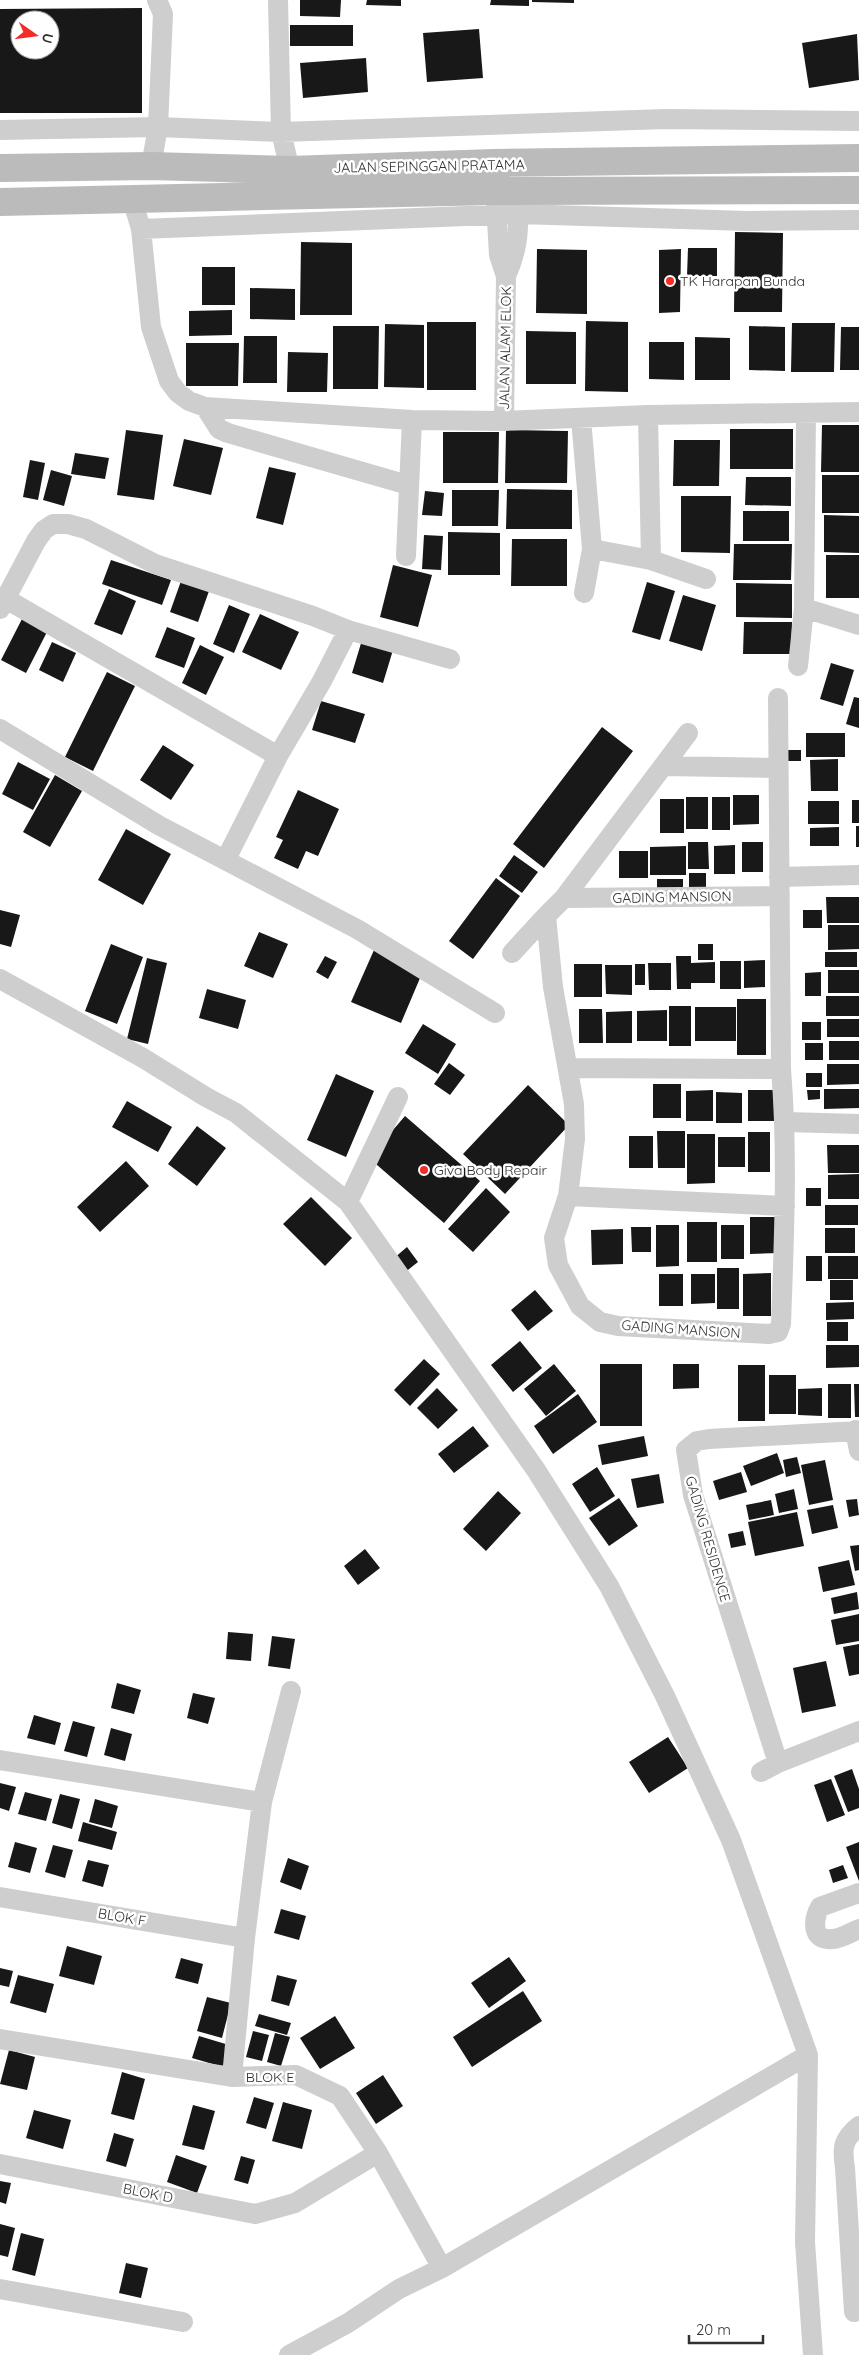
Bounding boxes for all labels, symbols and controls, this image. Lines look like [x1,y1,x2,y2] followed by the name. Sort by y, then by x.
[10,10,60,60] north arrow
[38,31,58,45] text: U
[333,155,525,177] street label: JALAN SEPINGGAN PRATAMA
[680,272,805,290] place label: TK Harapan Bunda
[664,275,676,287] marker: TK Harapan Bunda
[495,286,515,410] street label: JALAN ALAM ELOK
[612,887,732,907] street label: GADING MANSION
[434,1161,547,1179] place label: Giva Body Repair
[418,1164,430,1176] marker: Giva Body Repair
[621,1316,741,1342] street label: GADING MANSION
[681,1474,735,1604] street label: GADING RESIDENCE
[97,1904,147,1930] street label: BLOK F
[246,2068,294,2086] street label: BLOK E
[122,2179,174,2207] street label: BLOK D
[689,2312,763,2344] scale bar
[696,2320,731,2339] text: 20 m

